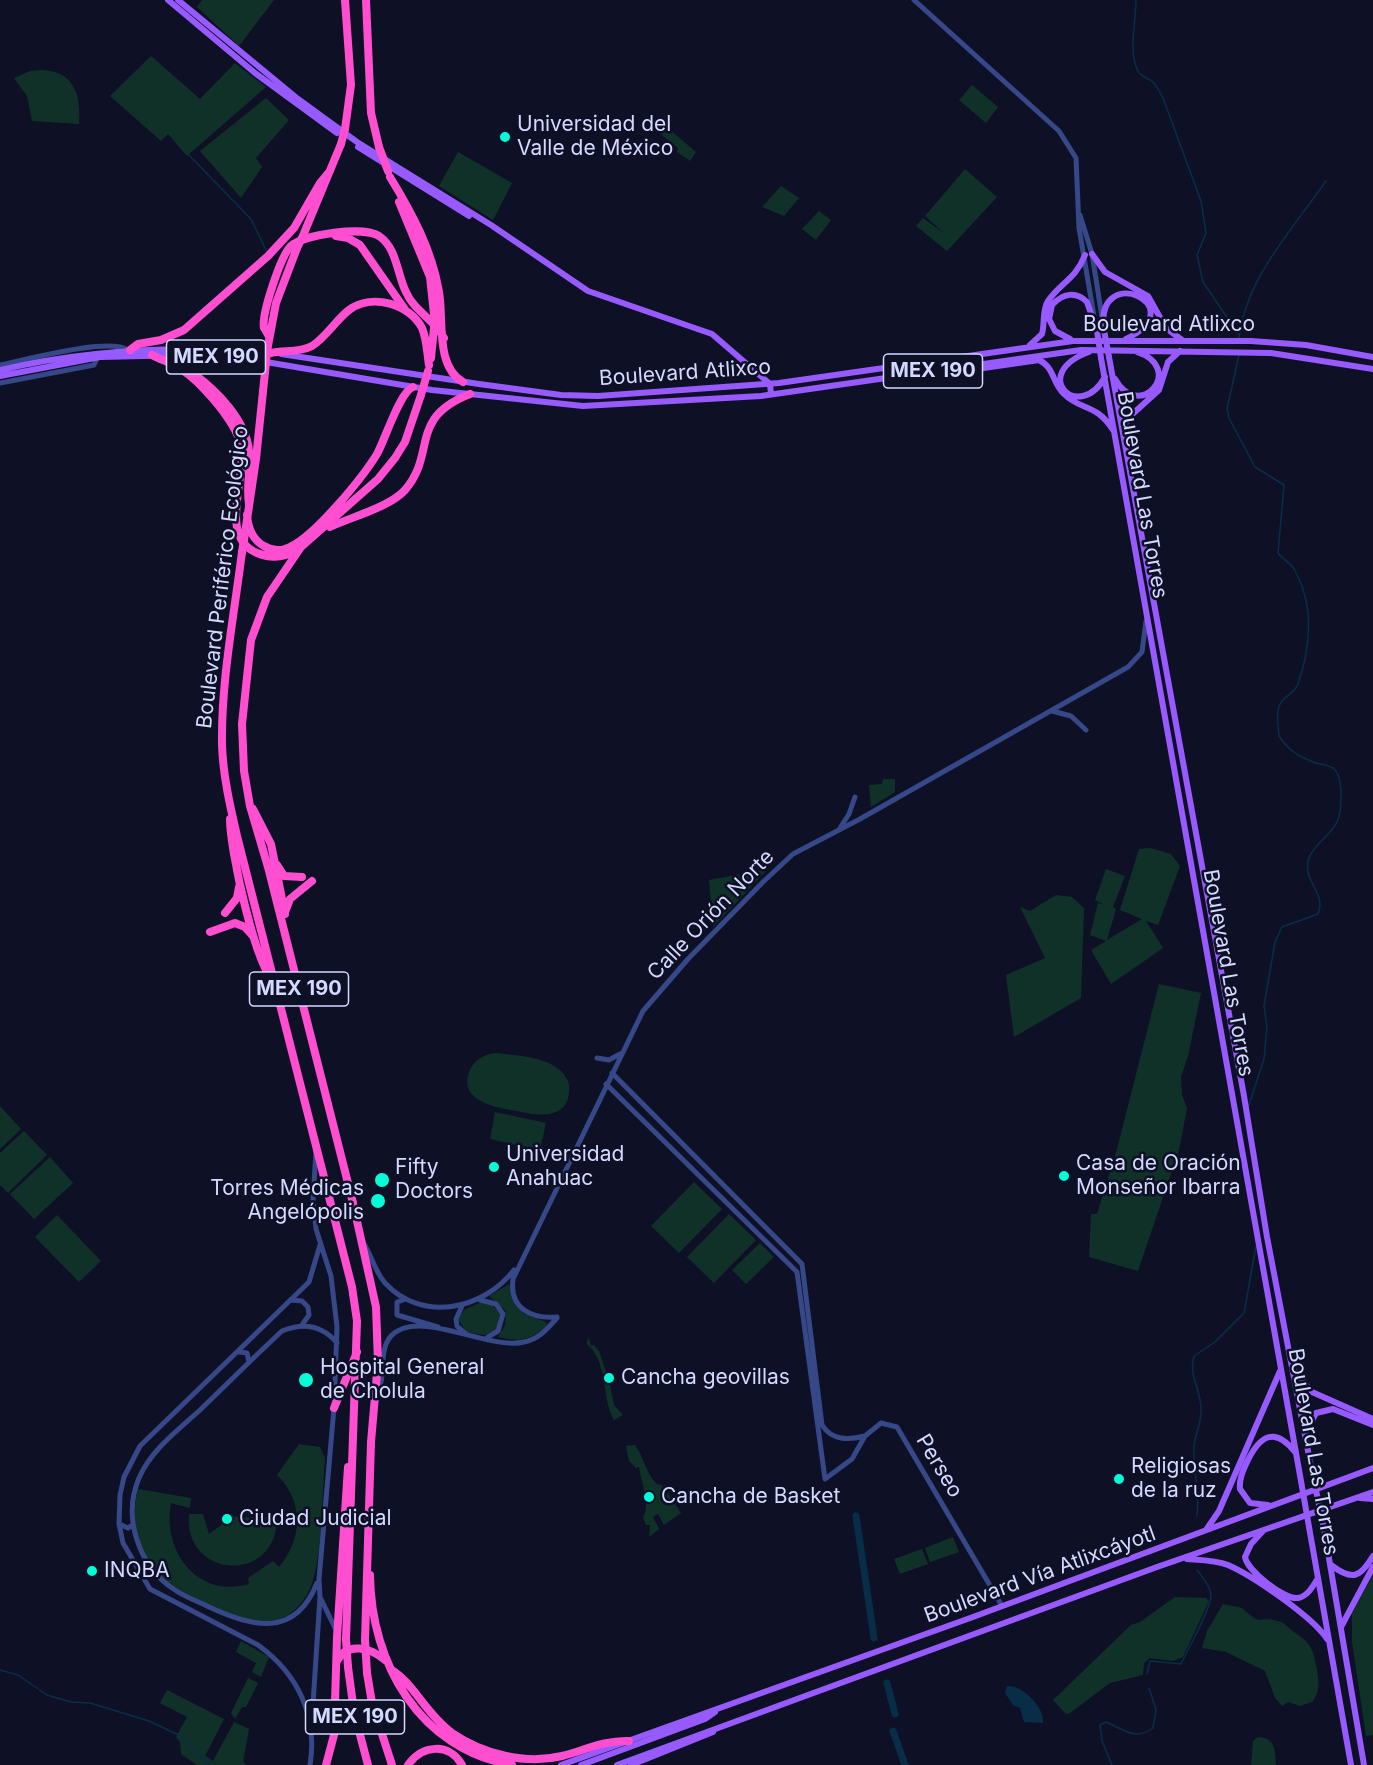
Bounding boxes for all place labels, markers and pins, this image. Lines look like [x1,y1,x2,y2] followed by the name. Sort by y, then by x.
[517,112,673,162] place label: Universidad del Valle de México
[498,130,512,144] marker: Universidad del Valle de México
[506,1142,624,1192] place label: Universidad Anahuac
[1076,1151,1241,1201] place label: Casa de Oración Monseñor Ibarra
[395,1155,473,1205] place label: Fifty Doctors
[487,1160,501,1174] marker: Universidad Anahuac
[1057,1169,1071,1183] marker: Casa de Oración Monseñor Ibarra
[373,1171,391,1189] marker: Fifty Doctors
[210,1176,364,1226] place label: Torres Médicas Angelópolis
[369,1192,387,1210] marker: Torres Médicas Angelópolis
[320,1355,484,1405] place label: Hospital General de Cholula
[621,1365,790,1391] place label: Cancha geovillas
[297,1371,315,1389] marker: Hospital General de Cholula
[602,1371,616,1385] marker: Cancha geovillas
[1131,1454,1231,1504] place label: Religiosas de la ruz
[1112,1472,1126,1486] marker: Religiosas de la ruz
[661,1484,840,1510] place label: Cancha de Basket
[642,1490,656,1504] marker: Cancha de Basket
[239,1506,392,1532] place label: Ciudad Judicial
[220,1512,234,1526] marker: Ciudad Judicial
[104,1558,170,1584] place label: INQBA
[85,1564,99,1578] marker: INQBA

